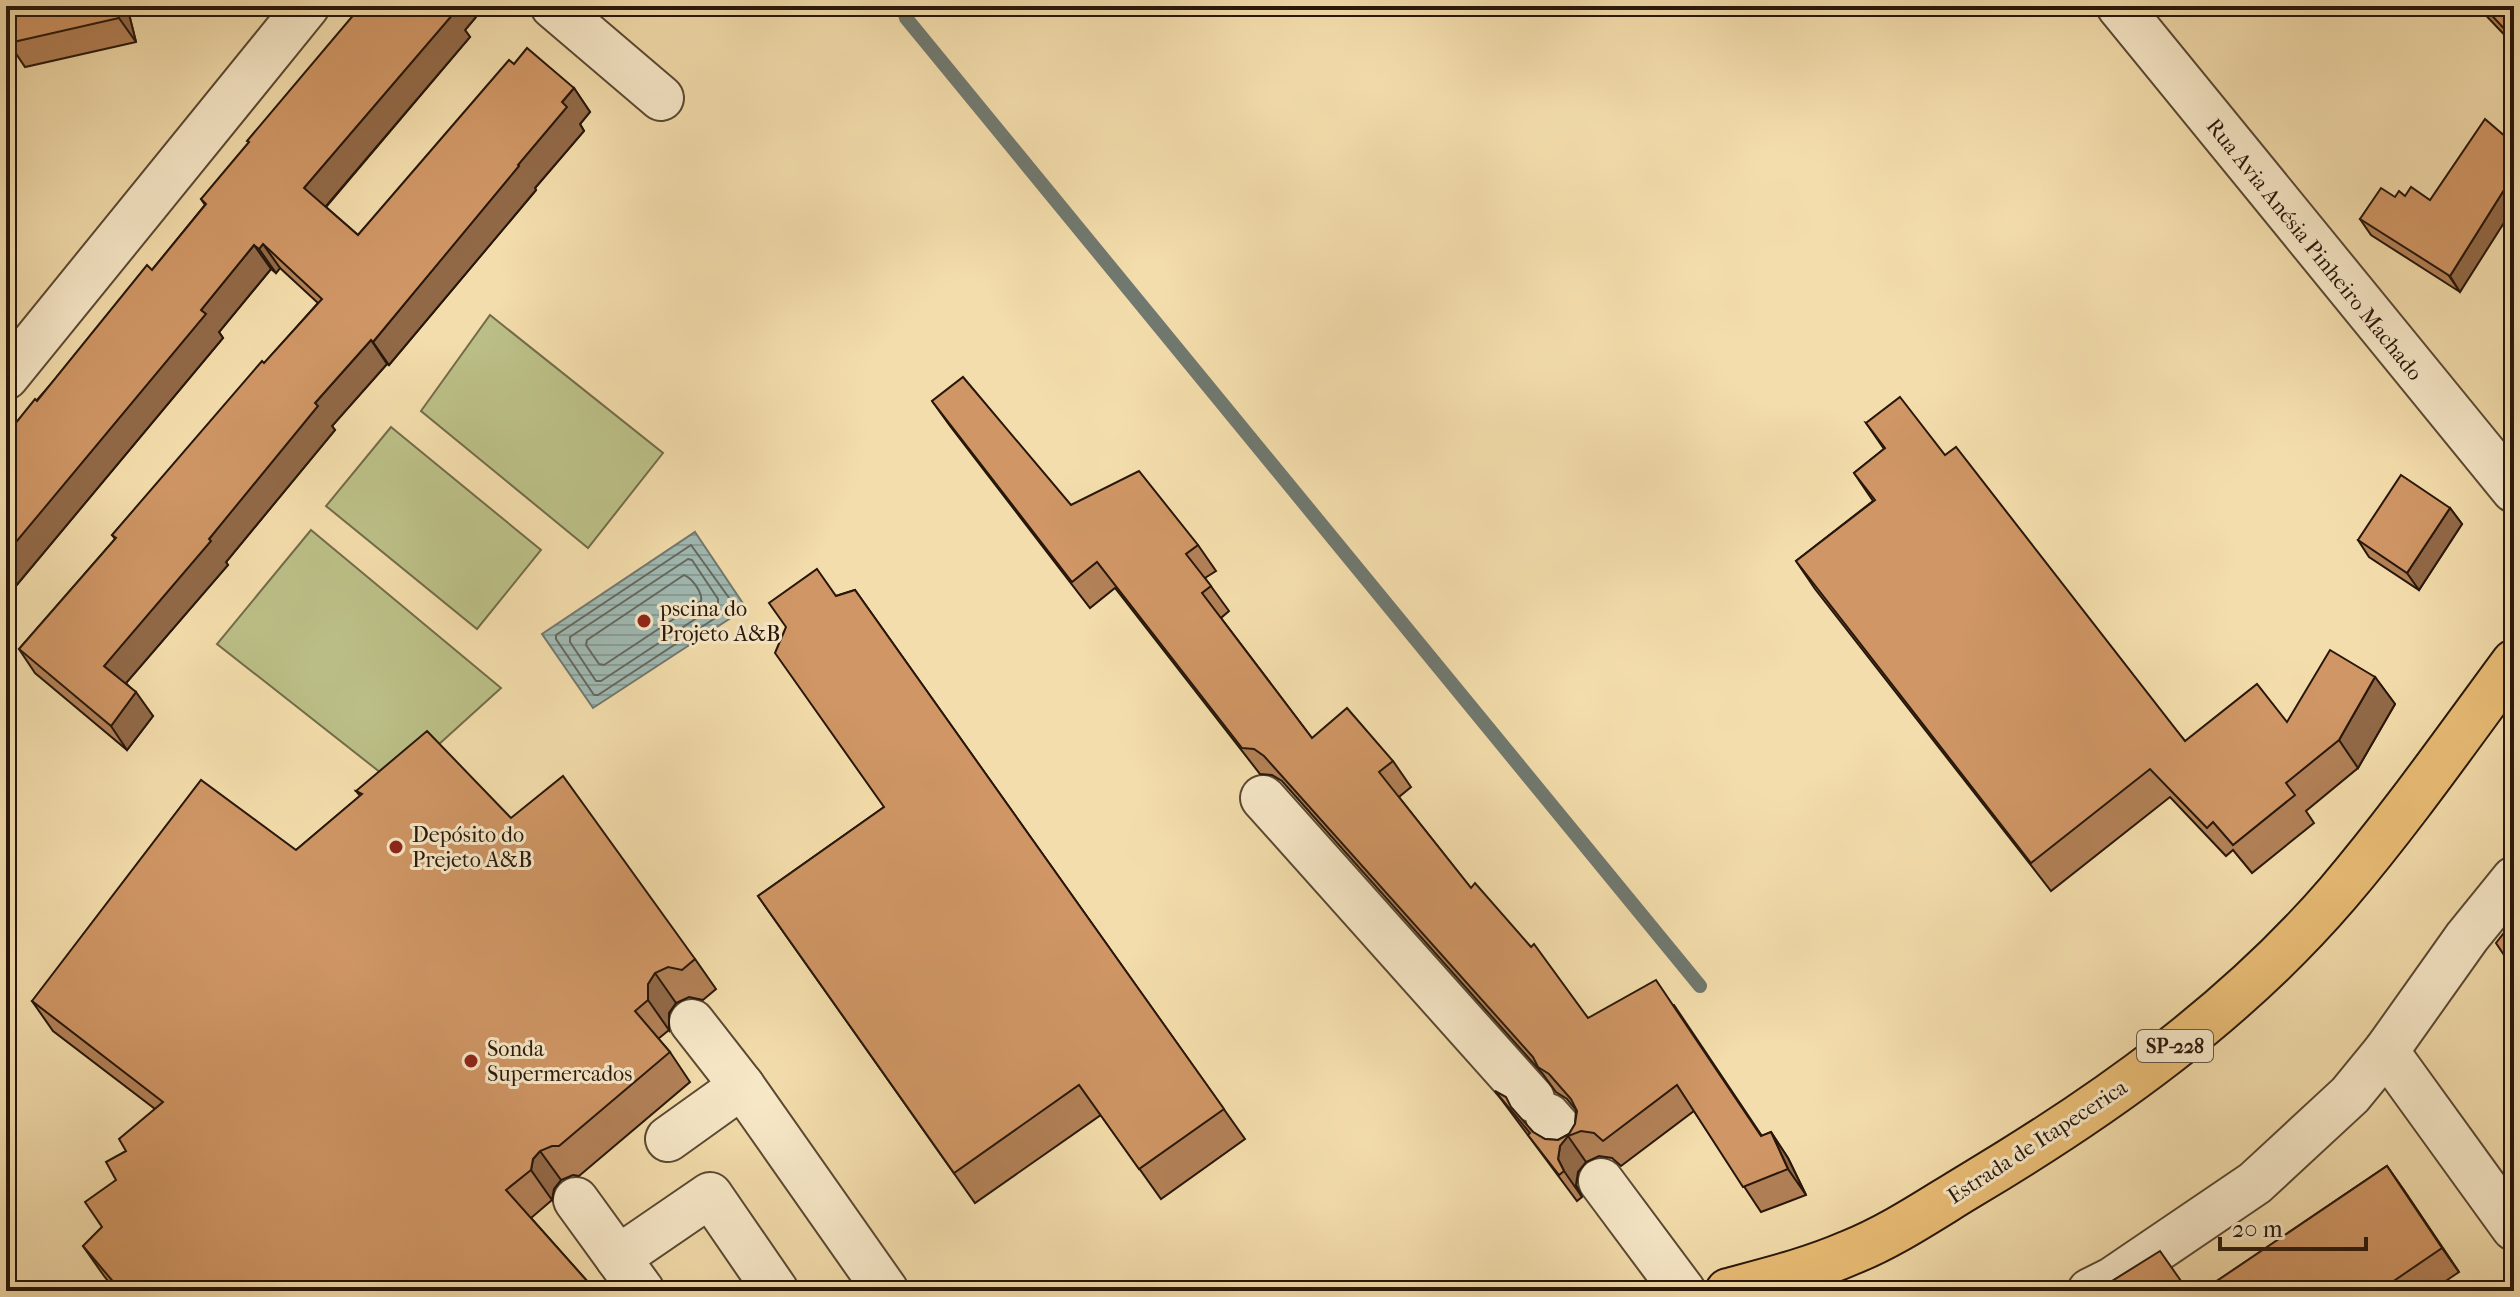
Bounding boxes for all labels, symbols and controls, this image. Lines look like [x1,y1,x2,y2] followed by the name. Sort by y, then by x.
[2200,113,2428,386] street label: Rua Avia Anésia Pinheiro Machado
[659,596,780,647] place label: pscina do Projeto A&B
[635,612,653,630] marker: pscina do Projeto A&B
[412,822,532,873] place label: Depósito do Prejeto A&B
[387,838,405,856] marker: Depósito do Prejeto A&B
[2137,1030,2213,1062] road number: SP-228
[487,1036,632,1087] place label: Sonda Supermercados
[462,1052,480,1070] marker: Sonda Supermercados
[1943,1074,2133,1210] street label: Estrada de Itapecerica
[2220,1201,2366,1251] scale bar
[2232,1215,2283,1243] text: 20 m

